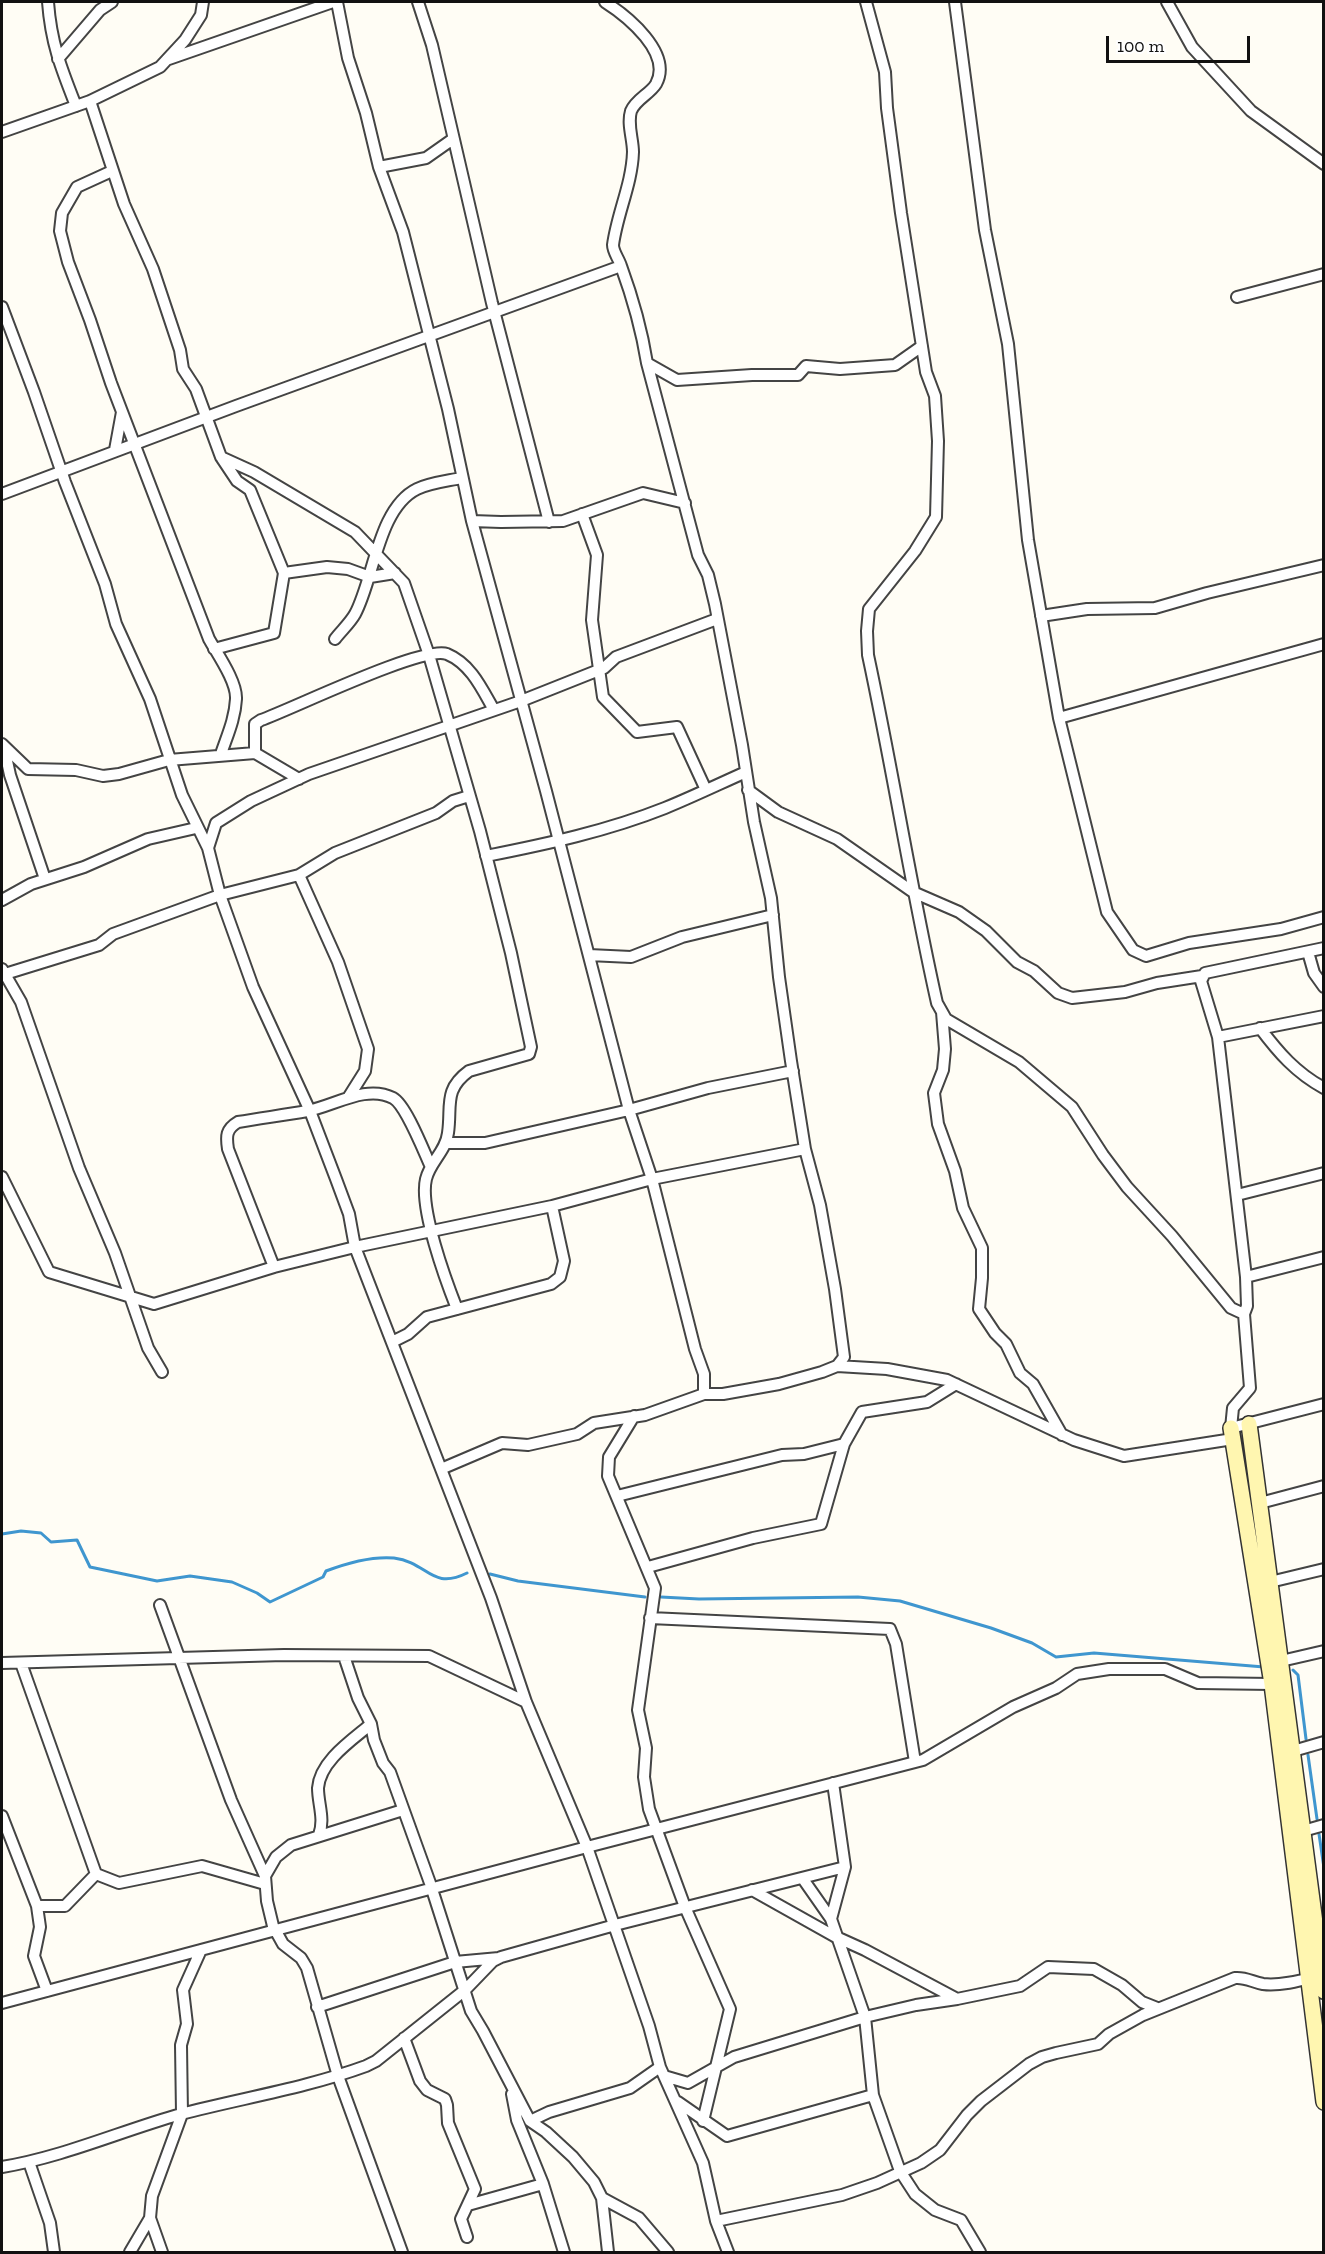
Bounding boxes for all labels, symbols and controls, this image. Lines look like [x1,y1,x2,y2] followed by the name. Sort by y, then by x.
[1109,24,1253,62] scale bar
[1117,35,1164,57] text: 100 m

